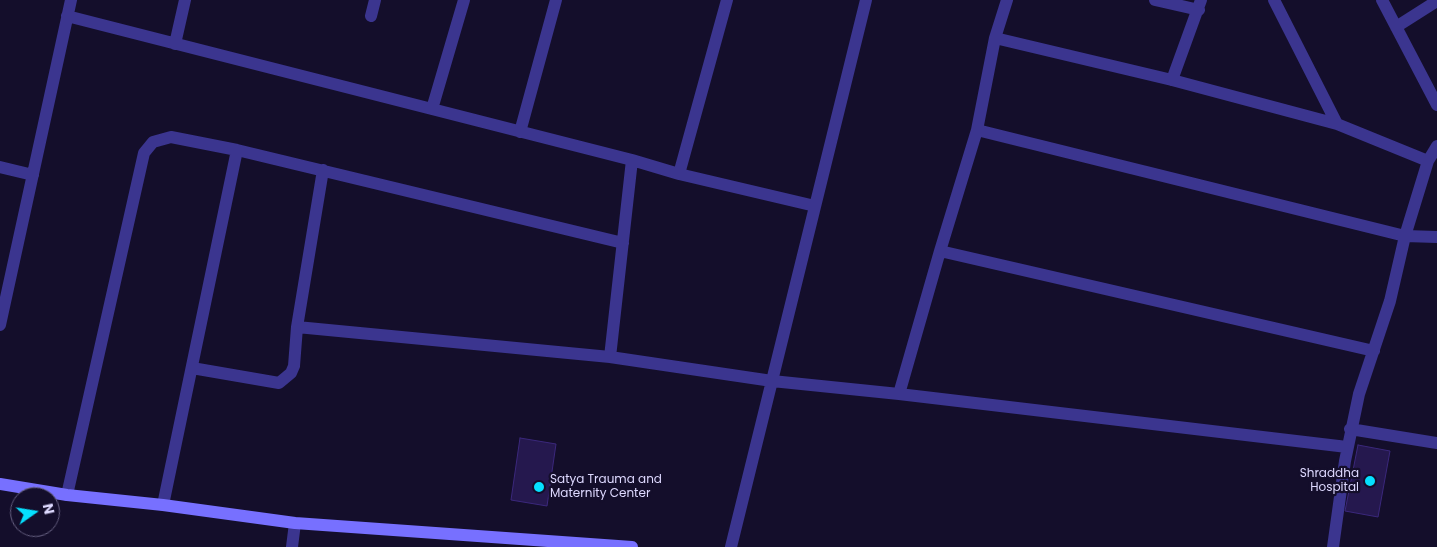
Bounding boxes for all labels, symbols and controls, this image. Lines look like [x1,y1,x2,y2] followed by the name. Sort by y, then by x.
[1300,467,1359,495] place label: Shraddha Hospital
[550,473,662,501] place label: Satya Trauma and Maternity Center
[1363,474,1377,488] marker: Shraddha Hospital
[532,480,546,494] marker: Satya Trauma and Maternity Center
[10,487,60,537] north arrow
[38,501,60,516] text: N

